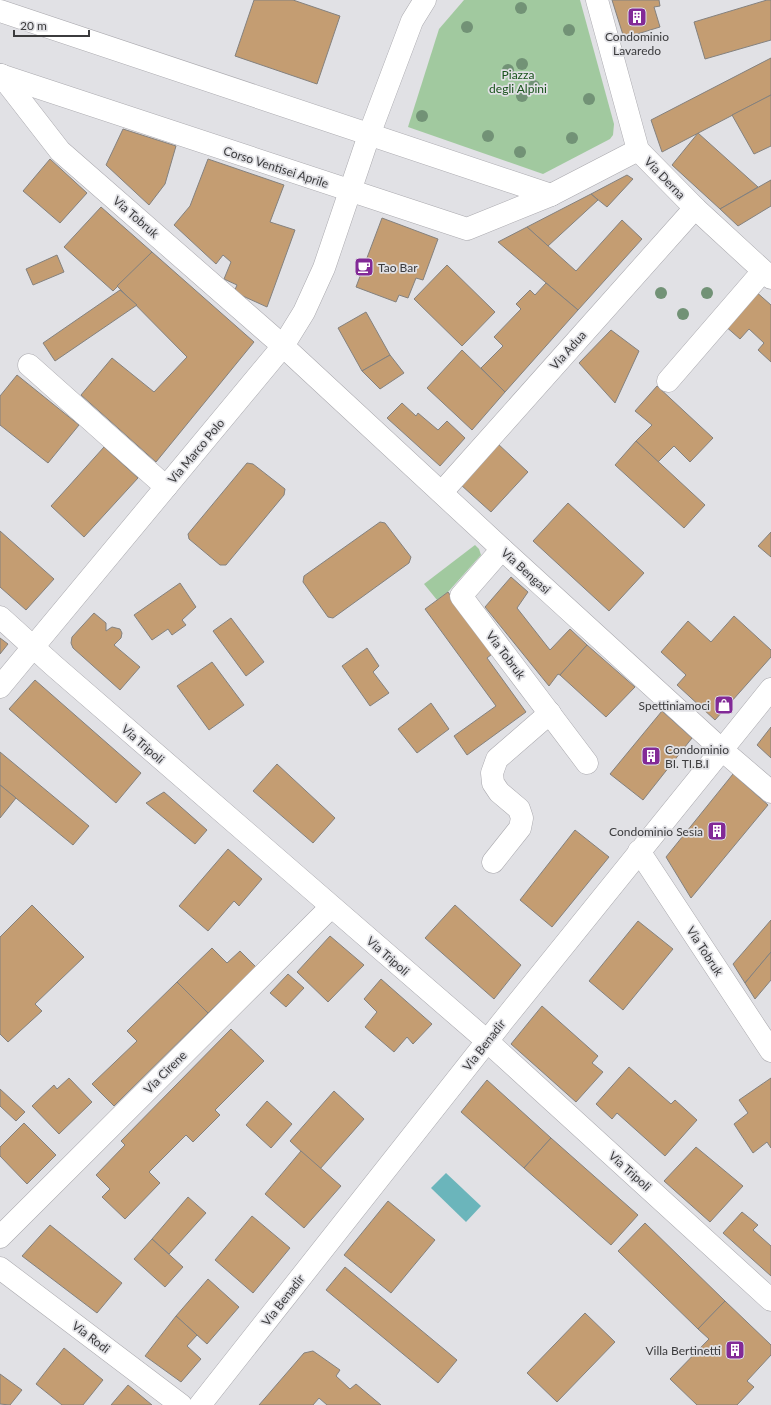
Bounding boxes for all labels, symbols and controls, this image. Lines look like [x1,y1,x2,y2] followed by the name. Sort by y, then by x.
[626,6,648,28] building icon: Condominio Lavaredo
[14,12,89,38] scale bar
[20,18,47,33] text: 20 m
[605,29,669,58] place label: Condominio Lavaredo
[489,67,547,96] park label: Piazza degli Alpini
[222,143,330,191] street label: Corso Ventisei Aprile
[641,154,689,202] street label: Via Derna
[110,193,163,242] street label: Via Tobruk
[353,256,375,278] cafe icon: Tao Bar
[378,260,418,275] place label: Tao Bar
[547,327,589,372] street label: Via Adua
[165,415,228,486] street label: Via Marco Polo
[498,545,554,597] street label: Via Bengasi
[483,628,529,683] street label: Via Tobruk
[713,694,735,716] shop icon: Spettiniamoci
[639,698,710,713] place label: Spettiniamoci
[118,721,168,767] street label: Via Tripoli
[665,742,729,771] place label: Condominio BI. TI.B.I
[640,745,662,767] building icon: Condominio BI. TI.B.I
[706,820,728,842] building icon: Condominio Sesia
[609,824,703,839] place label: Condominio Sesia
[683,923,727,979] street label: Via Tobruk
[363,933,413,979] street label: Via Tripoli
[459,1016,509,1074] street label: Via Benadir
[140,1047,190,1097] street label: Via Cirene
[606,1148,654,1194] street label: Via Tripoli
[258,1271,308,1329] street label: Via Benadir
[69,1318,113,1356] street label: Via Rodi
[724,1339,746,1361] building icon: Villa Bertinetti
[645,1343,721,1358] place label: Villa Bertinetti

